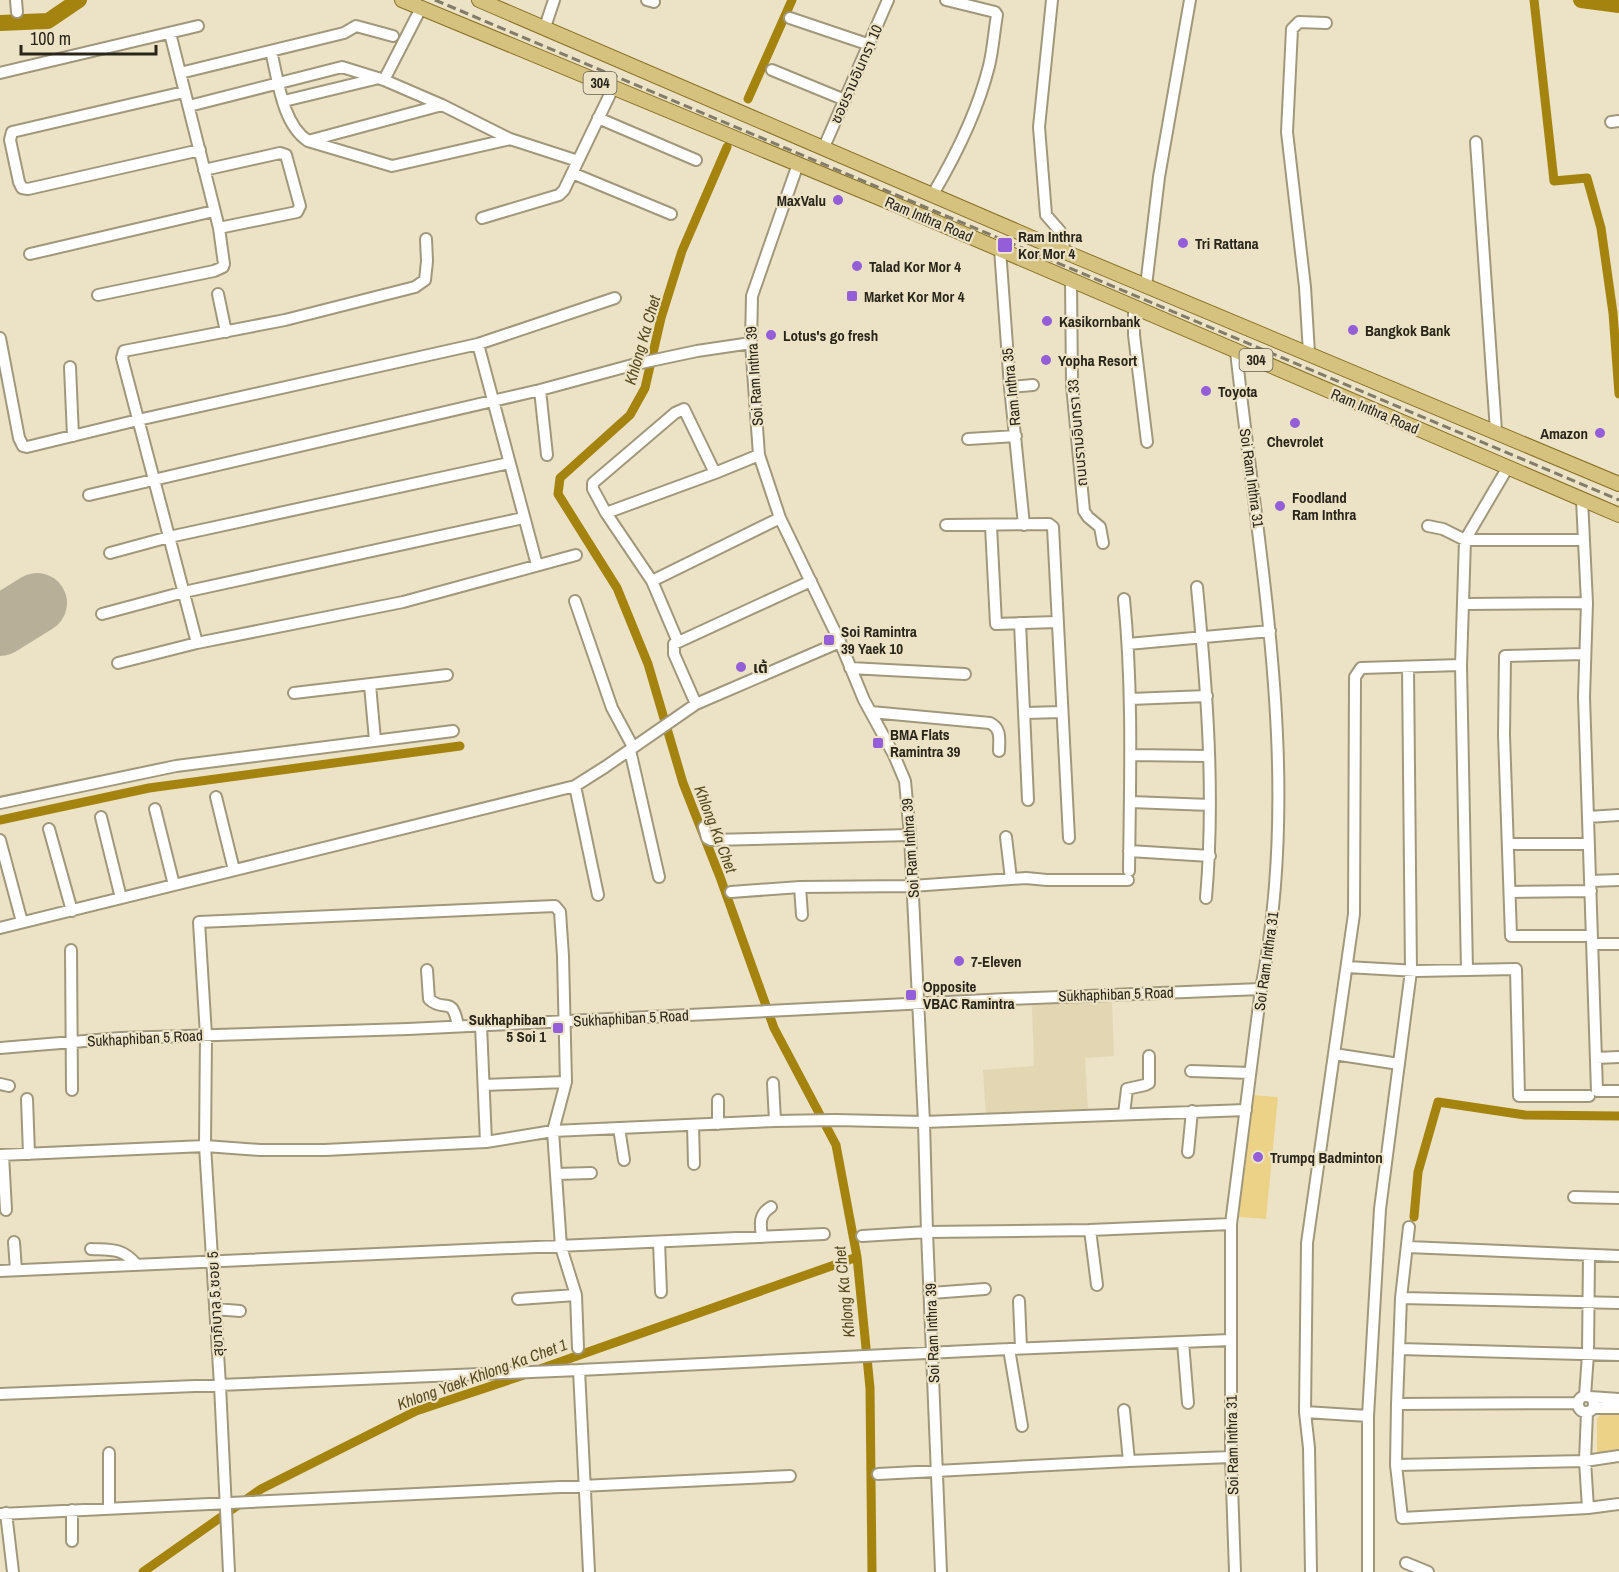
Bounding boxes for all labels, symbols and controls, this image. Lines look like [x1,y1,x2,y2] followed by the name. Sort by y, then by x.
[21,18,156,56] scale bar
[825,21,887,127] street label: ซอยรามอินทรา 10
[30,26,71,51] text: 100 m
[584,72,616,94] road number: 304
[777,190,826,211] place label: MaxValu
[882,191,976,247] street label: Ram Inthra Road
[831,193,845,207] marker: MaxValu
[1018,226,1082,264] place label: Ram Inthra Kor Mor 4
[1195,233,1259,254] place label: Tri Rattana
[996,236,1014,254] marker: Ram Inthra Kor Mor 4
[1176,236,1190,250] marker: Tri Rattana
[869,256,961,277] place label: Talad Kor Mor 4
[850,259,864,273] marker: Talad Kor Mor 4
[864,286,965,307] place label: Market Kor Mor 4
[845,289,859,303] marker: Market Kor Mor 4
[619,292,665,387] water label: Khlong Ka Chet
[1059,311,1141,332] place label: Kasikornbank
[1040,314,1054,328] marker: Kasikornbank
[1365,320,1451,341] place label: Bangkok Bank
[1346,323,1360,337] marker: Bangkok Bank
[740,325,768,427] street label: Soi Ram Inthra 39
[783,325,878,346] place label: Lotus's go fresh
[764,328,778,342] marker: Lotus's go fresh
[996,347,1026,427] street label: Ram Inthra 35
[1240,349,1272,371] road number: 304
[1058,350,1137,371] place label: Yopha Resort
[1039,353,1053,367] marker: Yopha Resort
[1062,378,1092,487] street label: ถนนรามอินทรา 33
[1218,381,1258,402] place label: Toyota
[1328,383,1422,439] street label: Ram Inthra Road
[1199,384,1213,398] marker: Toyota
[1288,416,1302,430] marker: Chevrolet
[1540,423,1588,444] place label: Amazon
[1593,426,1607,440] marker: Amazon
[1235,427,1269,529] street label: Soi Ram Inthra 31
[1267,431,1323,452] place label: Chevrolet
[1292,487,1356,525] place label: Foodland Ram Inthra
[1273,499,1287,513] marker: Foodland Ram Inthra
[841,621,917,659] place label: Soi Ramintra 39 Yaek 10
[822,633,836,647] marker: Soi Ramintra 39 Yaek 10
[753,657,768,678] place label: เต้
[734,660,748,674] marker: เต้
[890,724,961,762] place label: BMA Flats Ramintra 39
[871,736,885,750] marker: BMA Flats Ramintra 39
[689,782,743,876] water label: Khlong Ka Chet
[896,797,924,899] street label: Soi Ram Inthra 39
[1249,910,1283,1012] street label: Soi Ram Inthra 31
[971,951,1022,972] place label: 7-Eleven
[952,954,966,968] marker: 7-Eleven
[923,976,1015,1014] place label: Opposite VBAC Ramintra
[1058,981,1174,1007] street label: Sukhaphiban 5 Road
[904,988,918,1002] marker: Opposite VBAC Ramintra
[573,1004,689,1032] street label: Sukhaphiban 5 Road
[469,1009,546,1047] place label: Sukhaphiban 5 Soi 1
[551,1021,565,1035] marker: Sukhaphiban 5 Soi 1
[87,1024,203,1052] street label: Sukhaphiban 5 Road
[1270,1147,1383,1168] place label: Trumpq Badminton
[1251,1150,1265,1164] marker: Trumpq Badminton
[828,1245,860,1339] water label: Khlong Ka Chet
[202,1251,228,1357] street label: สุขาภิบาล 5 ซอย 5
[920,1283,944,1383] street label: Soi Ram Inthra 39
[394,1333,570,1415] water label: Khlong Yaek Khlong Ka Chet 1
[1221,1395,1243,1495] street label: Soi Ram Inthra 31

